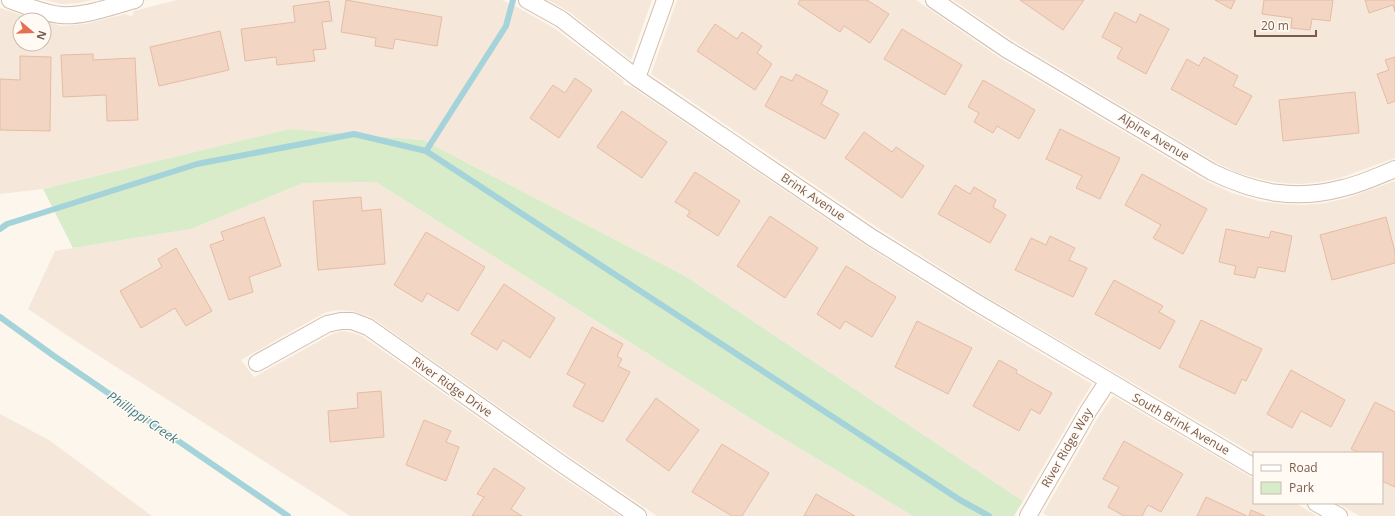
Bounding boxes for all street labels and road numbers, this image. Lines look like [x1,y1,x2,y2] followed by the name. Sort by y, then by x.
[1116,109,1193,165] street label: Alpine Avenue
[778,169,849,225] street label: Brink Avenue
[409,352,496,421] street label: River Ridge Drive
[1129,389,1233,459] street label: South Brink Avenue
[1037,404,1097,491] street label: River Ridge Way

